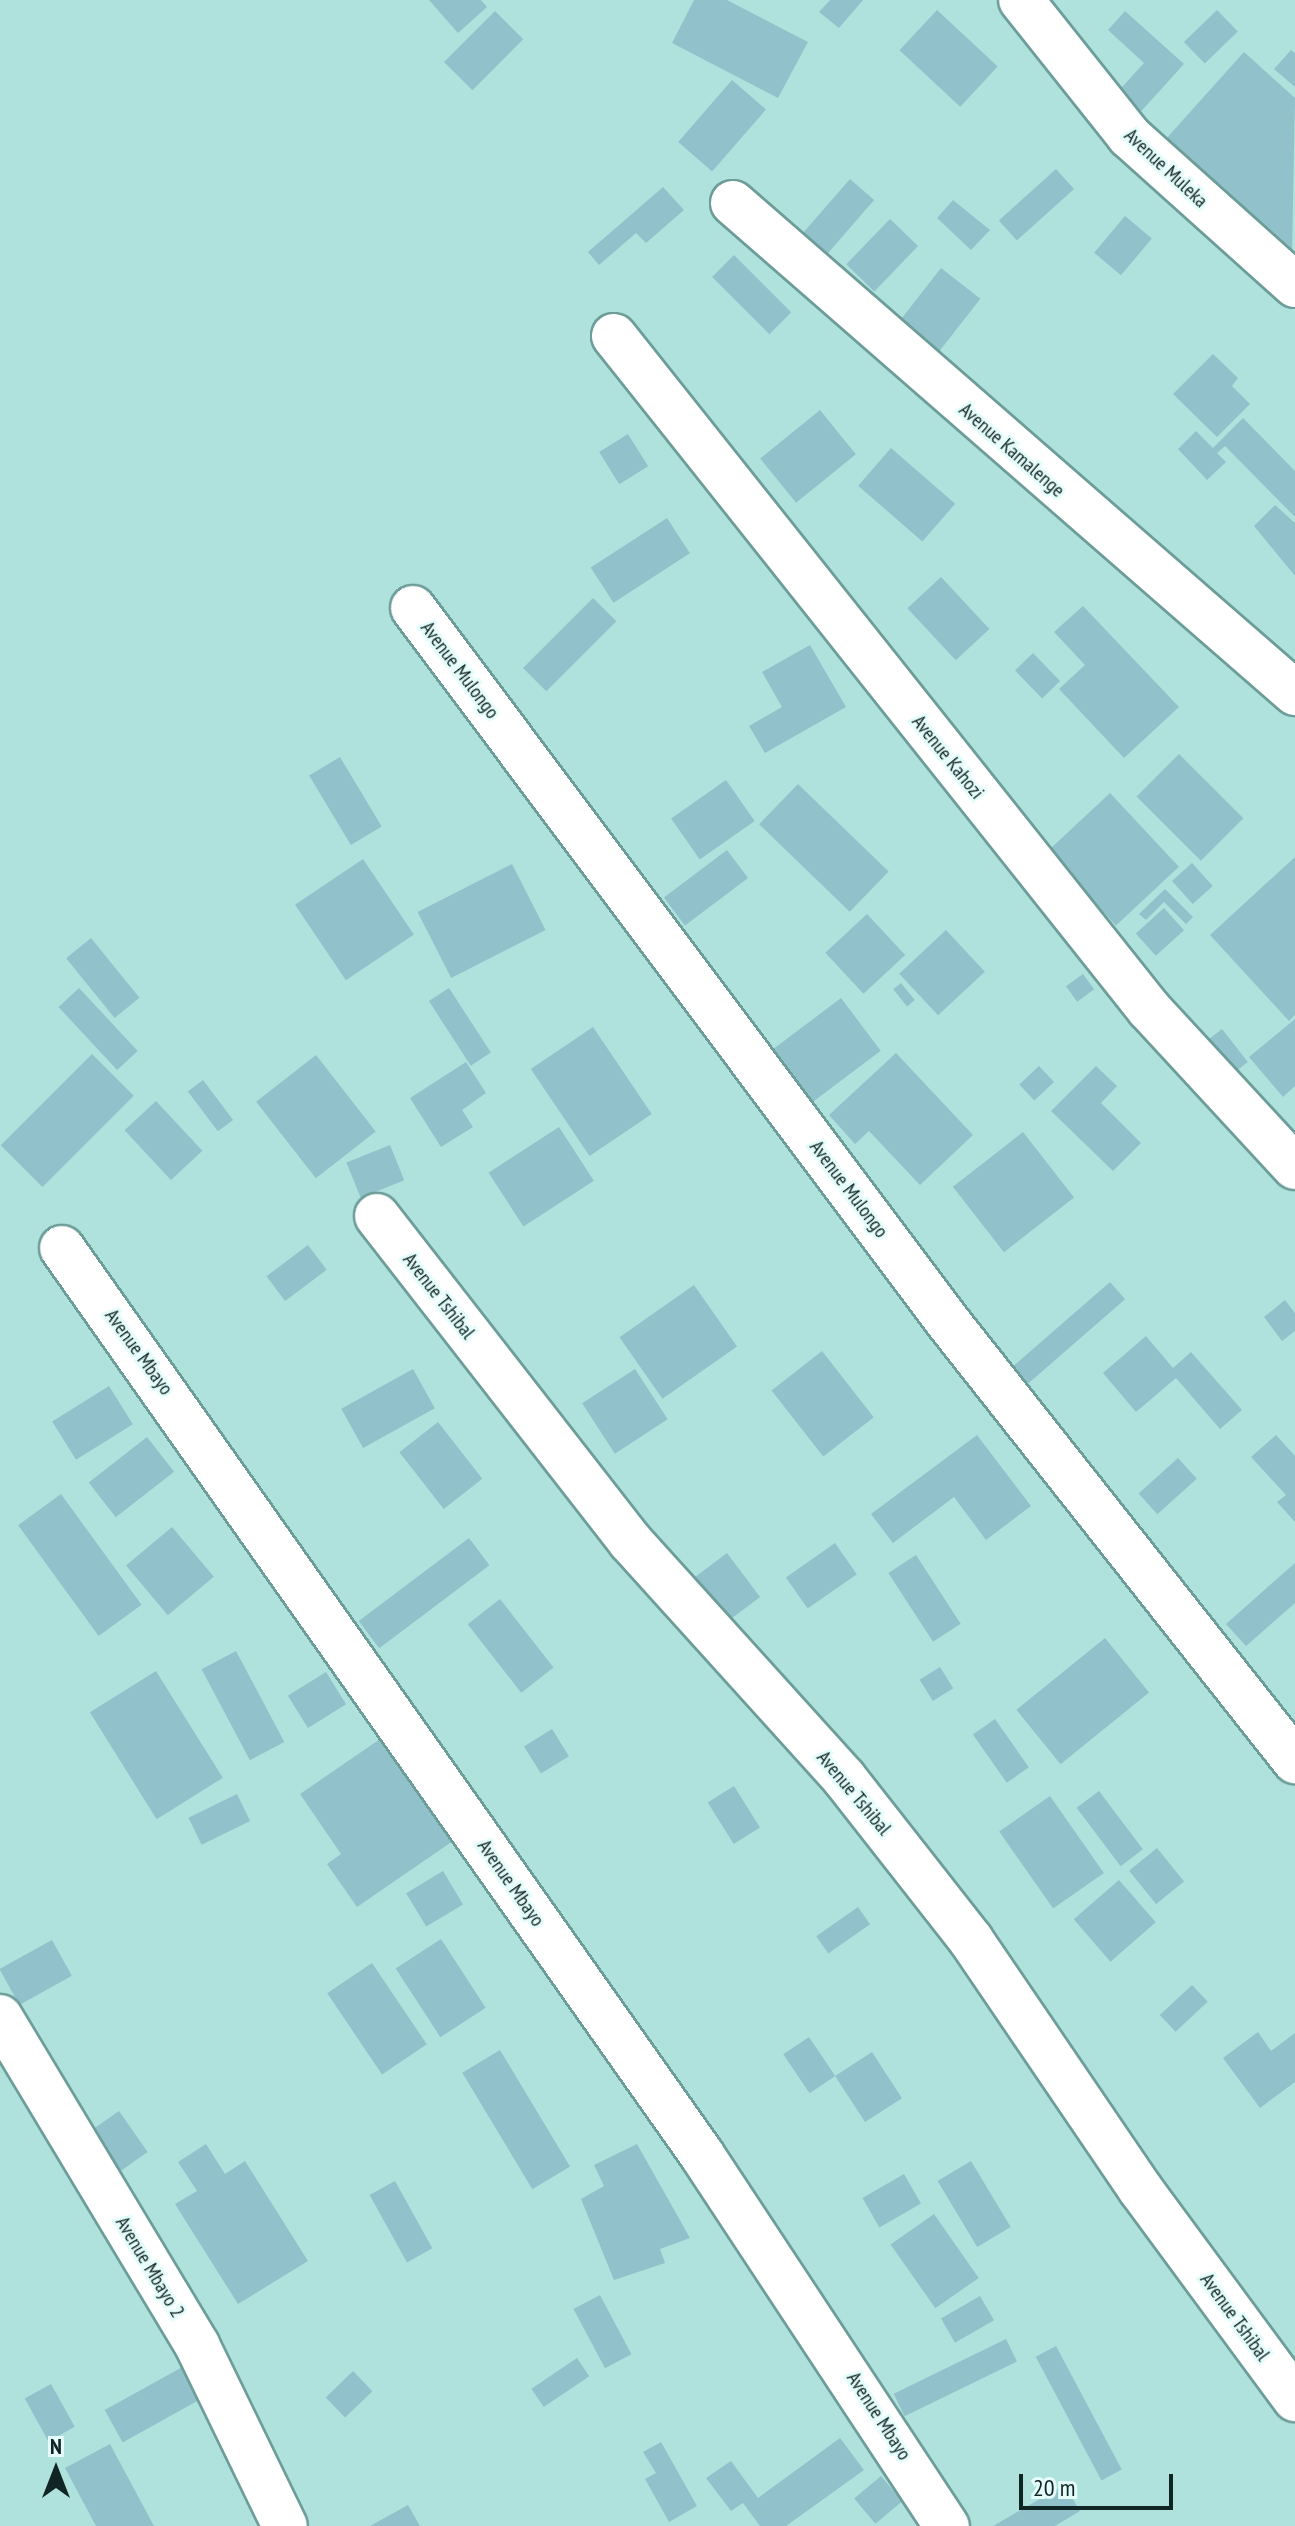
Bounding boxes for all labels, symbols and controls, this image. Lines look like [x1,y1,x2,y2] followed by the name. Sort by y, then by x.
[1119,123,1213,213] street label: Avenue Muleka
[954,398,1070,502] street label: Avenue Kamalenge
[416,617,504,723] street label: Avenue Mulongo
[907,710,989,804] street label: Avenue Kahozi
[805,1136,893,1242] street label: Avenue Mulongo
[398,1248,480,1344] street label: Avenue Tshibal
[100,1304,178,1400] street label: Avenue Mbayo
[812,1746,896,1840] street label: Avenue Tshibal
[472,1835,550,1931] street label: Avenue Mbayo
[110,2212,190,2322] street label: Avenue Mbayo 2
[1195,2268,1275,2366] street label: Avenue Tshibal
[842,2367,916,2465] street label: Avenue Mbayo
[16,2430,96,2510] north arrow
[50,2432,62,2460] text: N
[1023,2458,1177,2508] scale bar
[1033,2472,1075,2503] text: 20 m

